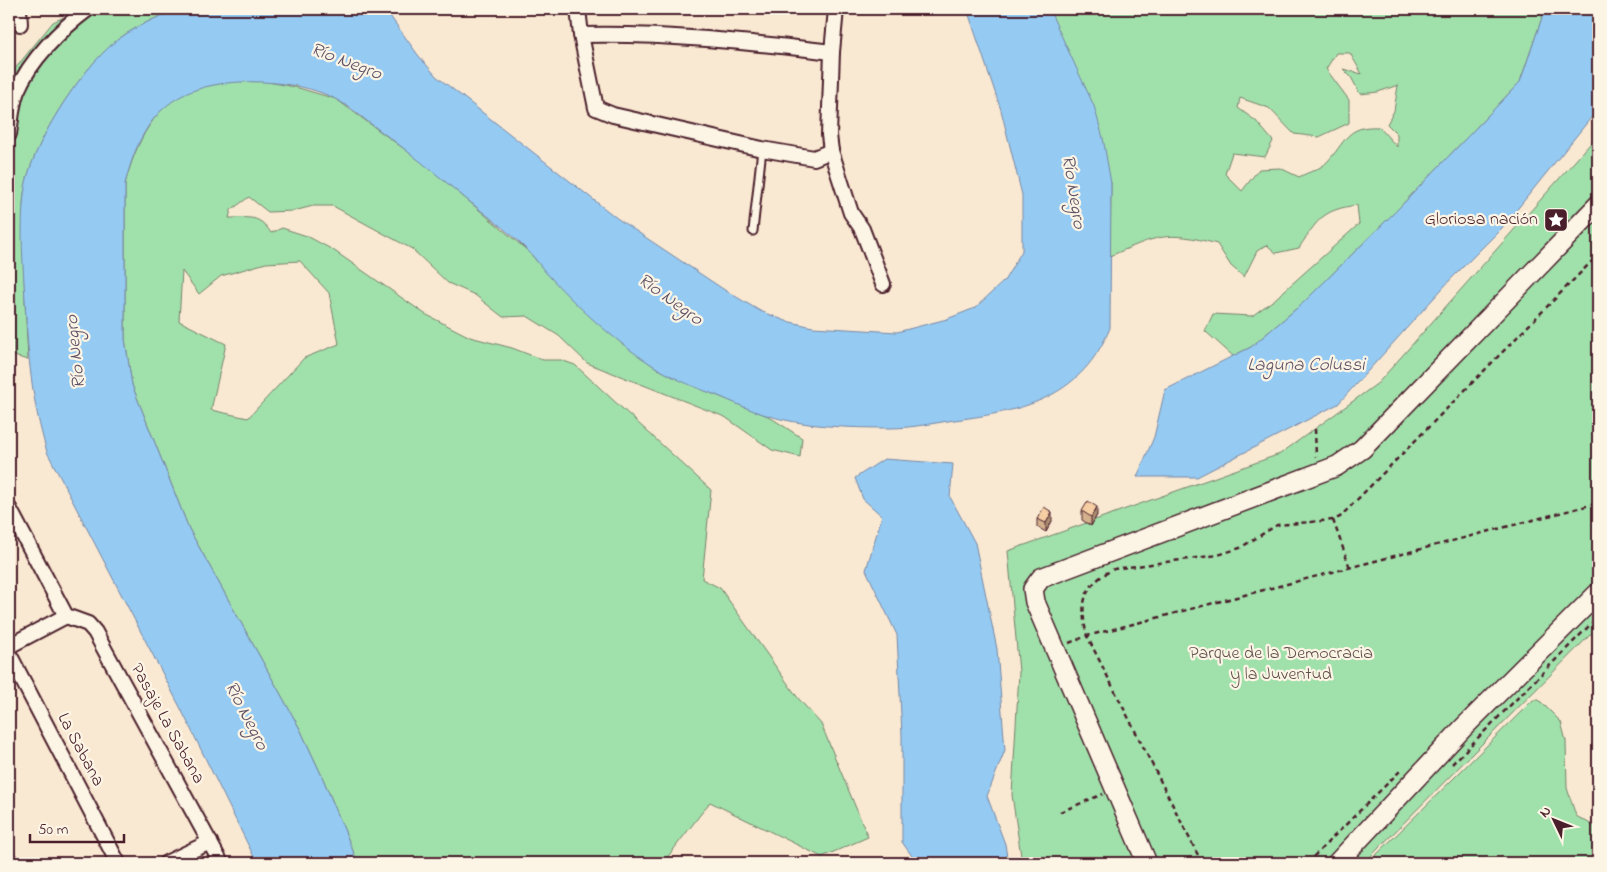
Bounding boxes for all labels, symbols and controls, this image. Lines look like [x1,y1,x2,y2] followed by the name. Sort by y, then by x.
[306,36,387,89] water label: Río Negro
[1053,153,1092,232] water label: Río Negro
[1425,207,1538,233] place label: Gloriosa nación
[1543,207,1569,233] place icon: Gloriosa nación
[631,267,709,334] water label: Río Negro
[59,312,94,390] water label: Río Negro
[1247,352,1366,380] water label: Laguna Colussi
[1189,641,1373,688] park label: Parque de la Democracia y la Juventud
[123,659,211,789] street label: Pasaje La Sabana
[216,677,275,757] water label: Río Negro
[50,709,110,791] street label: La Sabana
[1530,794,1580,844] north arrow
[1535,802,1556,823] text: N
[30,812,124,844] scale bar
[38,819,69,841] text: 50 m

